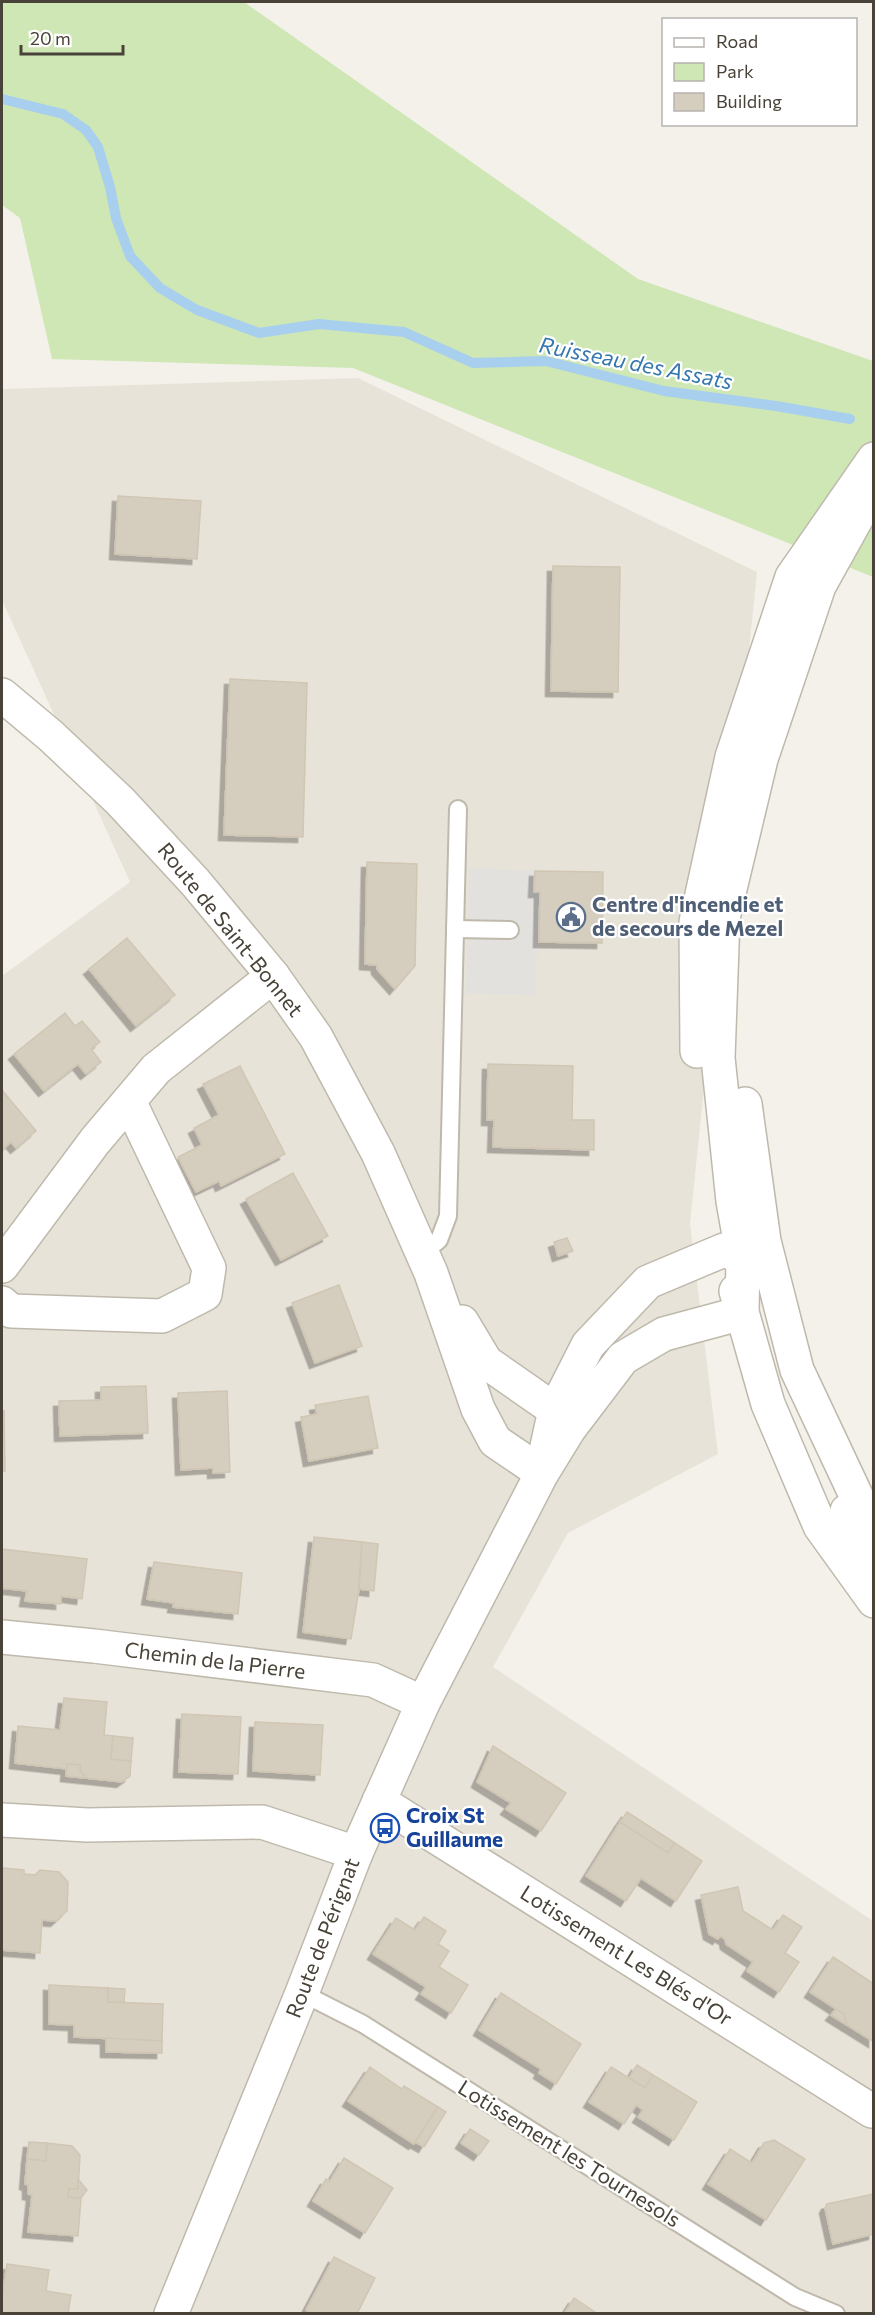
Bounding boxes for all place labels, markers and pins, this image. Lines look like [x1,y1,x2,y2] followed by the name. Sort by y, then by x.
[592,891,783,940] place label: Centre d'incendie et de secours de Mezel
[555,901,587,933] public building icon: Centre d'incendie et de secours de Mezel
[406,1802,503,1851] place label: Croix St Guillaume
[369,1812,401,1844] bus stop icon: Croix St Guillaume

